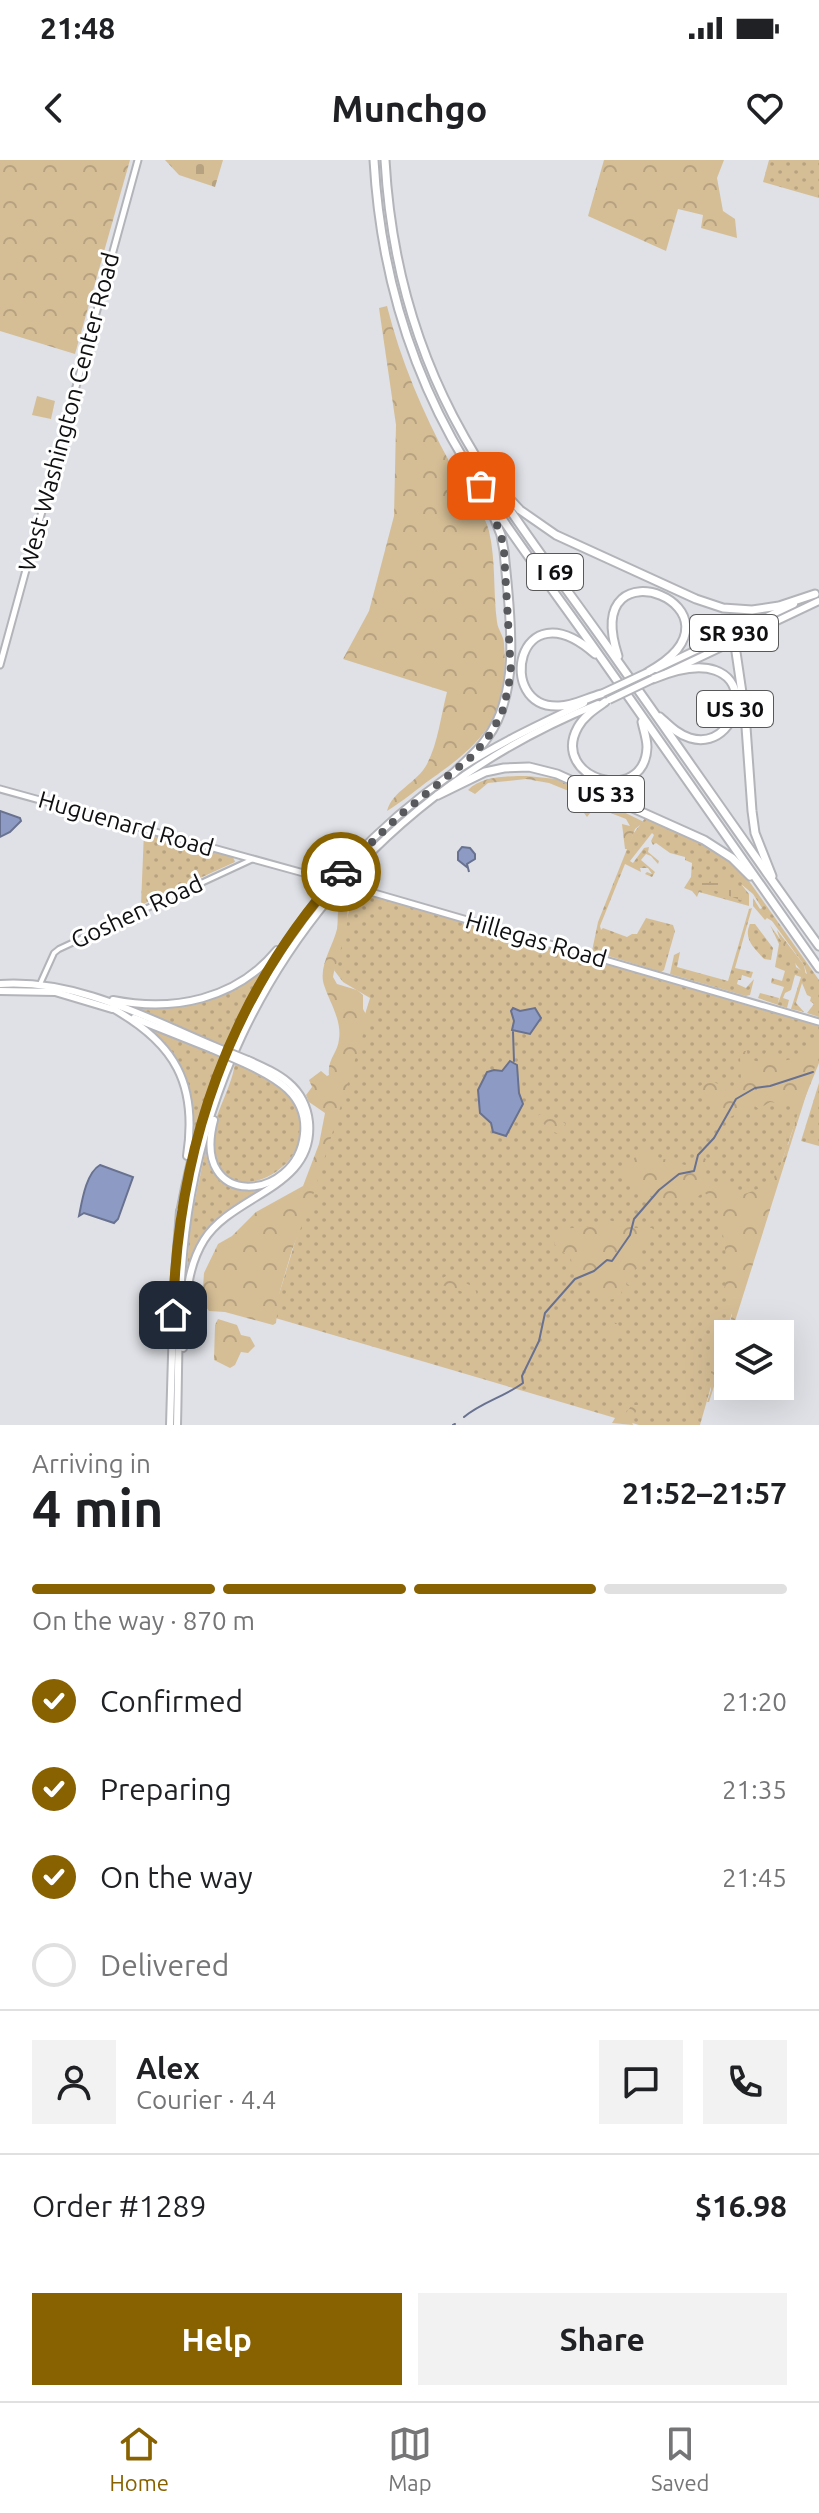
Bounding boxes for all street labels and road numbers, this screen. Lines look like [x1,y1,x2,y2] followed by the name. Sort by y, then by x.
[13,250,124,574] street label: West Washington Center Road
[527,554,583,590] road number: I 69
[690,615,778,651] road number: SR 930
[697,691,773,727] road number: US 30
[568,776,644,812] road number: US 33
[35,786,217,861] street label: Huguenard Road
[67,869,207,954] street label: Goshen Road
[462,906,610,973] street label: Hillegas Road

